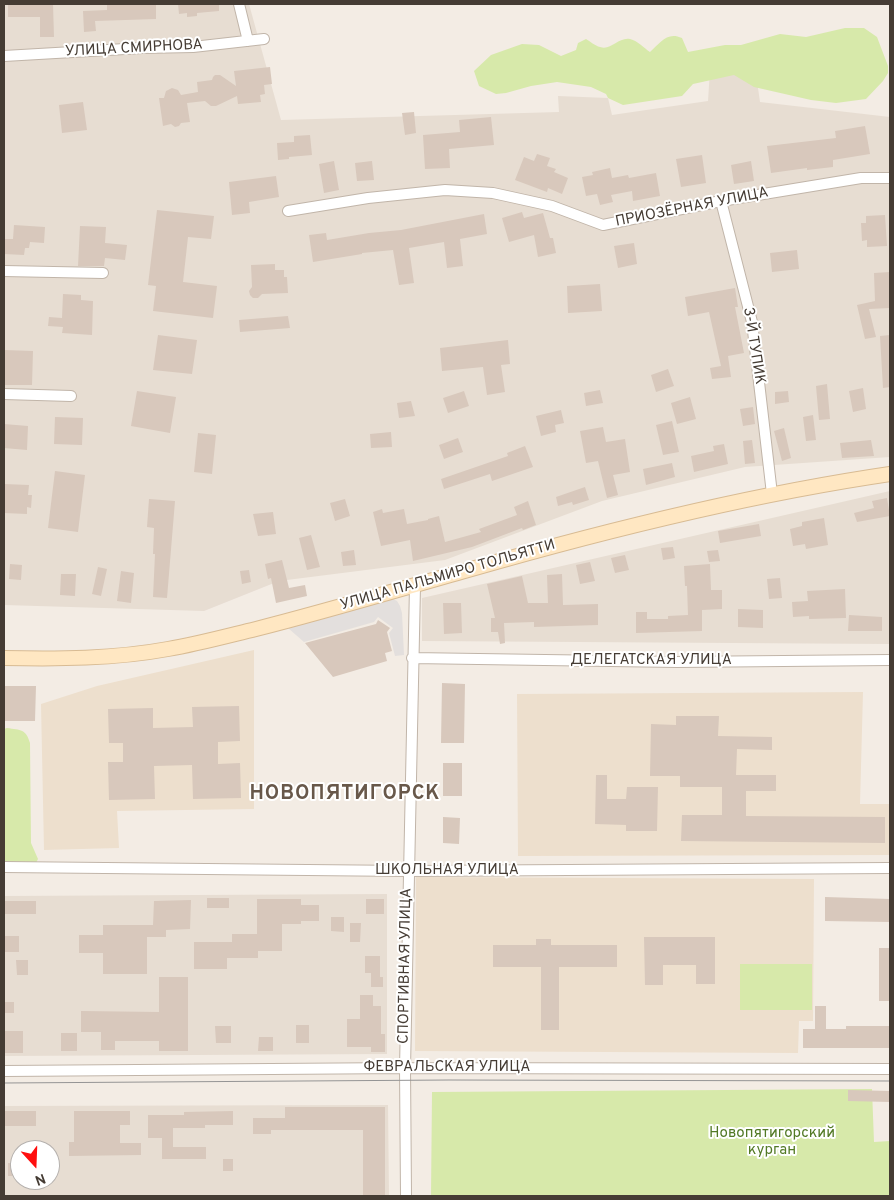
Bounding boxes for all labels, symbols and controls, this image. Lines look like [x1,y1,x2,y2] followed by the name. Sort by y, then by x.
[65,36,203,62] street label: УЛИЦА СМИРНОВА
[614,184,770,232] street label: ПРИОЗЁРНАЯ УЛИЦА
[738,306,768,386] street label: 3-Й ТУПИК
[338,537,558,615] street label: УЛИЦА ПАЛЬМИРО ТОЛЬЯТТИ
[570,652,732,670] street label: ДЕЛЕГАТСКАЯ УЛИЦА
[248,783,442,807] district label: НОВОПЯТИГОРСК
[375,862,519,880] street label: ШКОЛЬНАЯ УЛИЦА
[396,888,416,1044] street label: СПОРТИВНАЯ УЛИЦА
[364,1059,530,1077] street label: ФЕВРАЛЬСКАЯ УЛИЦА
[709,1125,835,1160] park label: Новопятигорский курган
[10,1140,60,1190] north arrow
[32,1169,48,1188] text: N

